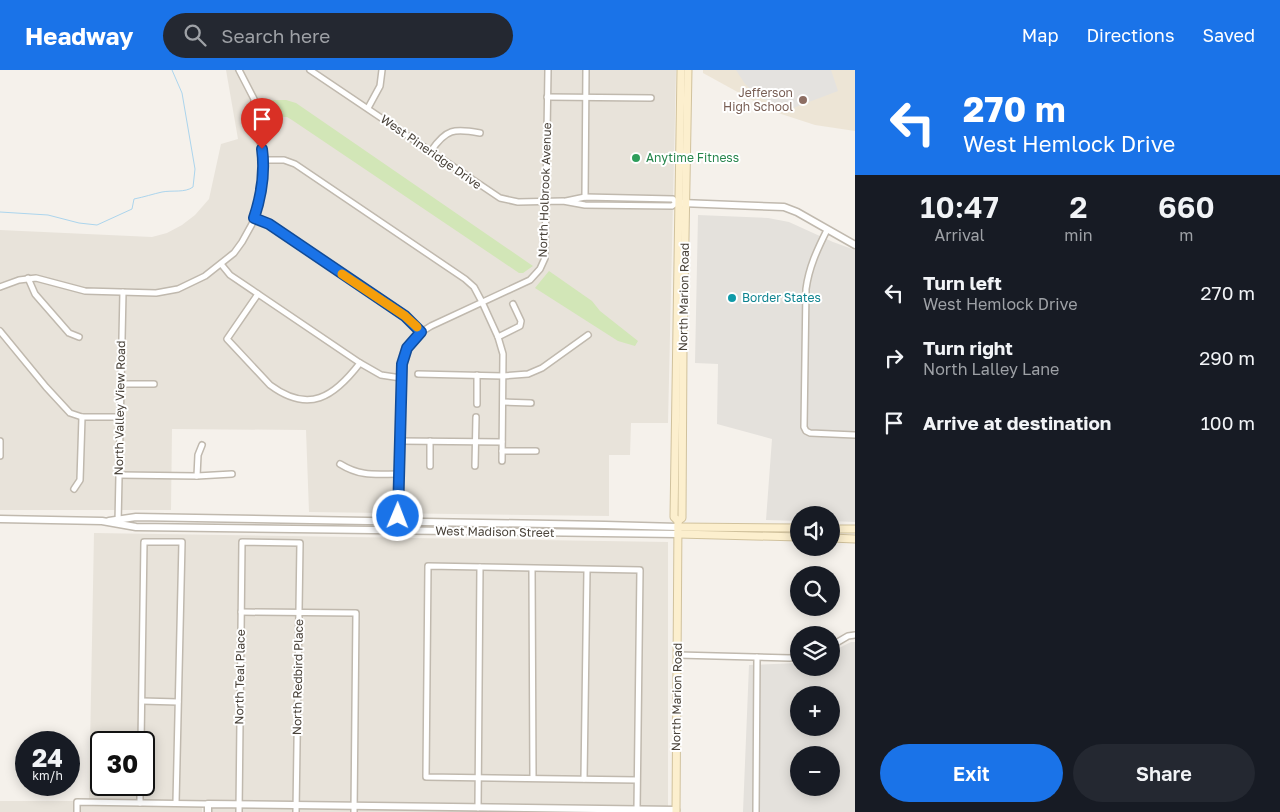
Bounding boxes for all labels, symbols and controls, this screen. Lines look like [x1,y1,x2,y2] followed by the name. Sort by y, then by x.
[163,13,513,58] search box
[25,21,133,50] text: Headway
[181,21,209,49] icon: search
[221,24,330,47] text: Search here
[1022,24,1058,46] text: Map
[1086,24,1174,46] text: Directions
[1202,24,1255,46] text: Saved
[723,85,793,114] place label: Jefferson High School
[963,88,1066,130] text: 270 m
[880,90,945,155] icon: left
[797,94,809,106] marker: Jefferson High School
[241,98,283,149] pin
[248,105,276,133] icon: arrive
[378,111,485,192] street label: West Pineridge Drive
[535,122,554,258] street label: North Holbrook Avenue
[963,130,1175,157] text: West Hemlock Drive
[646,150,739,165] place label: Anytime Fitness
[630,152,642,164] marker: Anytime Fitness
[920,189,999,225] text: 10:47
[1070,189,1088,225] text: 2
[1158,189,1215,225] text: 660
[935,225,985,245] text: Arrival
[1064,225,1093,245] text: min
[1179,225,1193,245] text: m
[675,243,692,351] street label: North Marion Road
[923,271,1002,294] text: Turn left
[880,279,908,307] icon: left
[1201,281,1255,304] text: 270 m
[742,290,821,305] place label: Border States
[726,292,738,304] marker: Border States
[923,294,1077,314] text: West Hemlock Drive
[923,336,1013,359] text: Turn right
[111,340,128,475] street label: North Valley View Road
[880,344,908,372] icon: right
[1199,346,1255,369] text: 290 m
[923,359,1059,379] text: North Lalley Lane
[880,409,908,437] icon: arrive
[923,411,1111,434] text: Arrive at destination
[1201,411,1255,434] text: 100 m
[371,489,423,541] position arrow
[790,506,840,796] map controls
[790,506,840,556] button: sound
[435,523,555,540] street label: West Madison Street
[790,566,840,616] button: search
[289,619,306,735] street label: North Redbird Place
[790,626,840,676] button: layers
[231,629,248,725] street label: North Teal Place
[668,643,685,751] street label: North Marion Road
[790,686,840,736] button: +
[90,731,155,796] speed limit sign: 30
[32,742,63,773] text: 24
[880,744,1063,802] button: Exit
[1073,744,1255,802] button: Share
[790,746,840,796] button: −
[32,768,63,783] text: km/h

